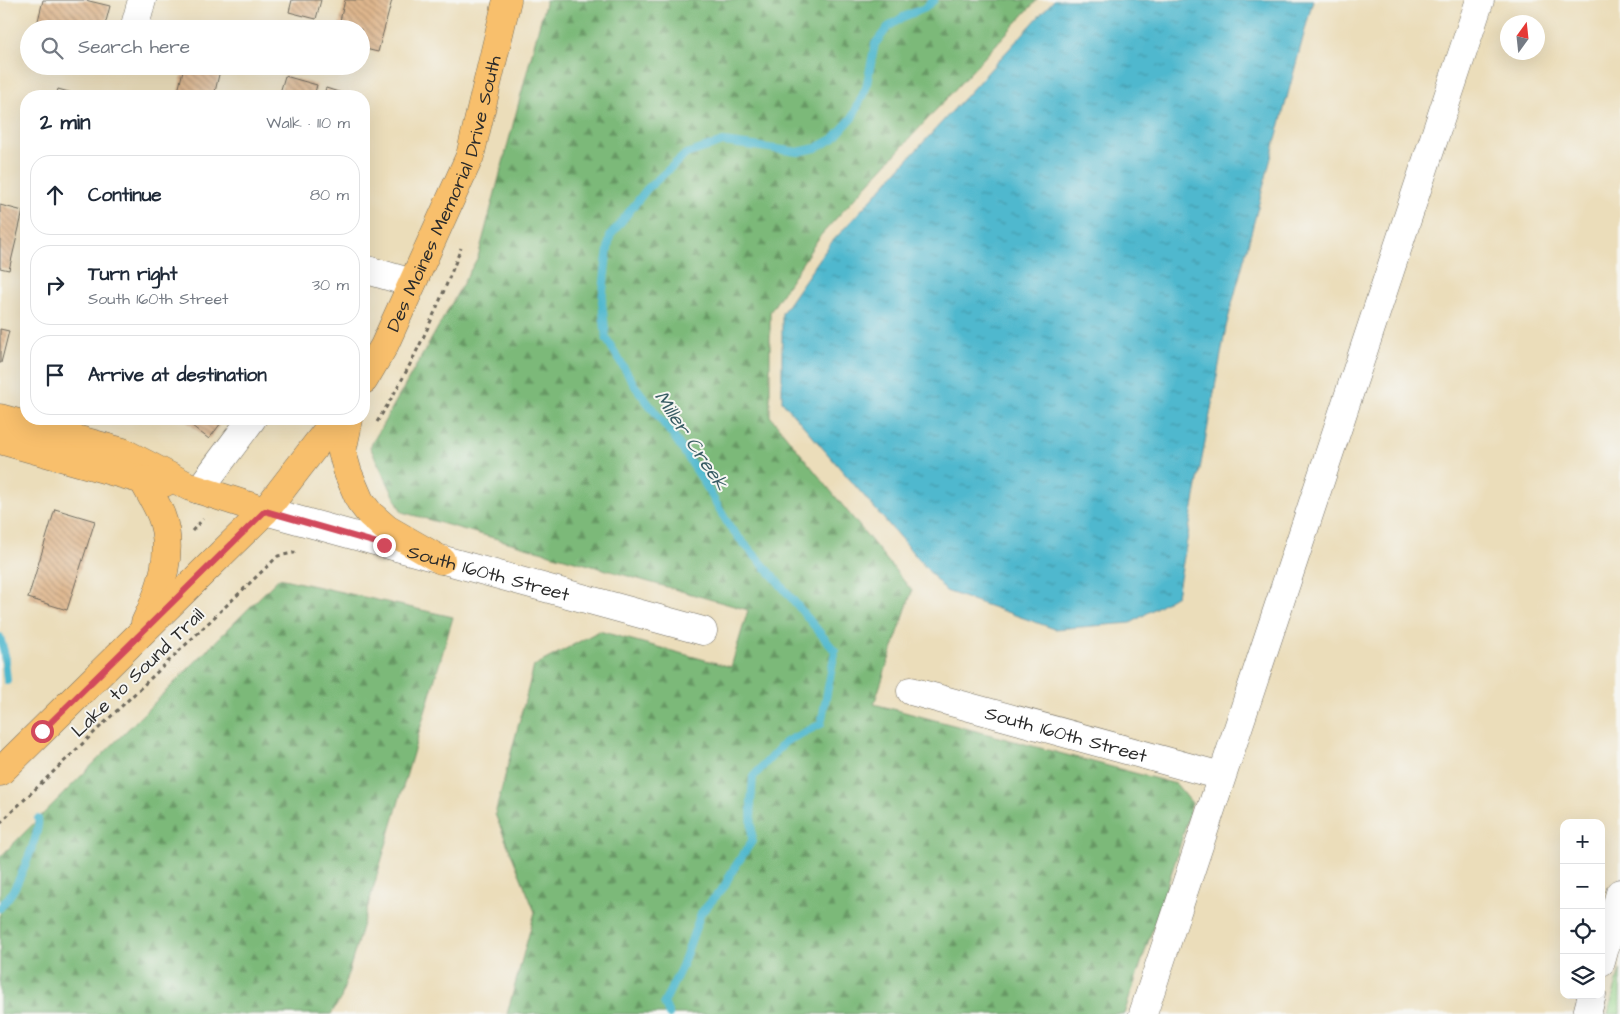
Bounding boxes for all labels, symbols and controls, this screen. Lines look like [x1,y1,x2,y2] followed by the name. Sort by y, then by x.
[1500,15,1545,60] north arrow
[20,20,370,75] search box
[38,34,66,62] icon: search
[78,34,190,61] text: Search here
[380,52,509,336] street label: Des Moines Memorial Drive South
[40,108,90,137] text: 2 min
[266,112,350,134] text: Walk · 110 m
[41,181,69,209] icon: ahead
[88,182,162,209] text: Continue
[310,184,349,206] text: 80 m
[88,261,177,288] text: Turn right
[41,271,69,299] icon: right
[312,274,349,296] text: 30 m
[88,288,229,310] text: South 160th Street
[41,361,69,389] icon: arrive
[88,362,267,389] text: Arrive at destination
[647,385,735,497] water label: Miller Creek
[373,534,396,557] route end
[404,539,573,609] street label: South 160th Street
[66,602,211,744] street label: Lake to Sound Trail
[982,700,1150,770] street label: South 160th Street
[31,720,54,743] route start
[1560,819,1605,999] map controls
[1560,819,1605,864] button: +
[1560,864,1605,909] button: −
[1560,909,1605,954] button: locate
[1560,954,1605,999] button: layers

